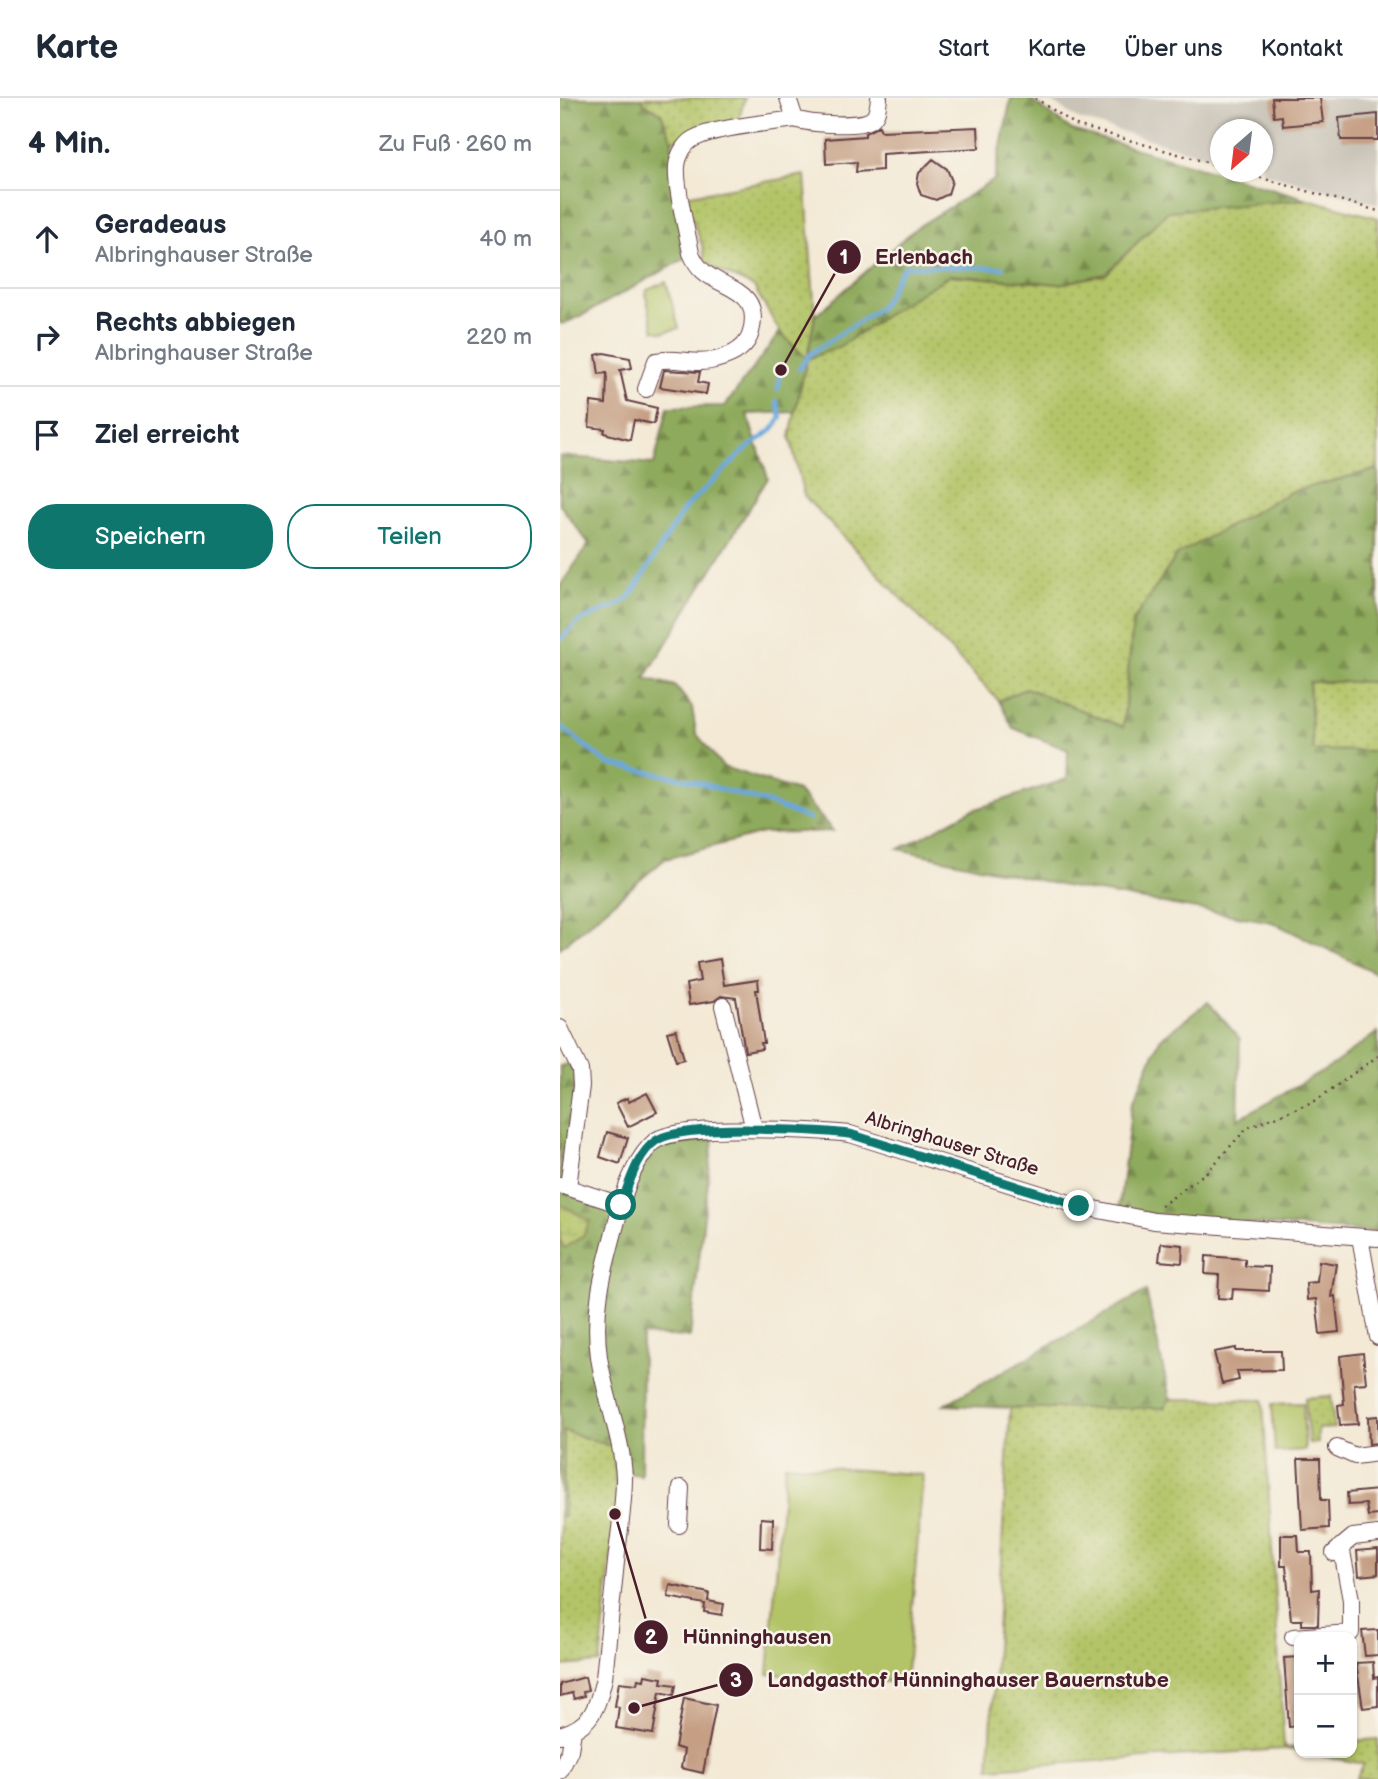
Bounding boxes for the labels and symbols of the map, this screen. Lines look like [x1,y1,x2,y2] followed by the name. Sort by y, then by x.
[1210,119,1273,182] north arrow
[827,236,987,278] callout: Erlenbach
[840,245,848,270] text: 1
[875,245,973,270] text: Erlenbach
[863,1107,1041,1181] street label: Albringhauser Straße
[605,1189,636,1220] route start
[1063,1190,1094,1221] route end
[634,1616,846,1658] callout: Hünninghausen
[645,1625,658,1650] text: 2
[683,1625,831,1650] text: Hünninghausen
[718,1659,1183,1701] callout: Landgasthof Hünninghauser Bauernstube
[730,1668,742,1693] text: 3
[767,1668,1169,1693] text: Landgasthof Hünninghauser Bauernstube

